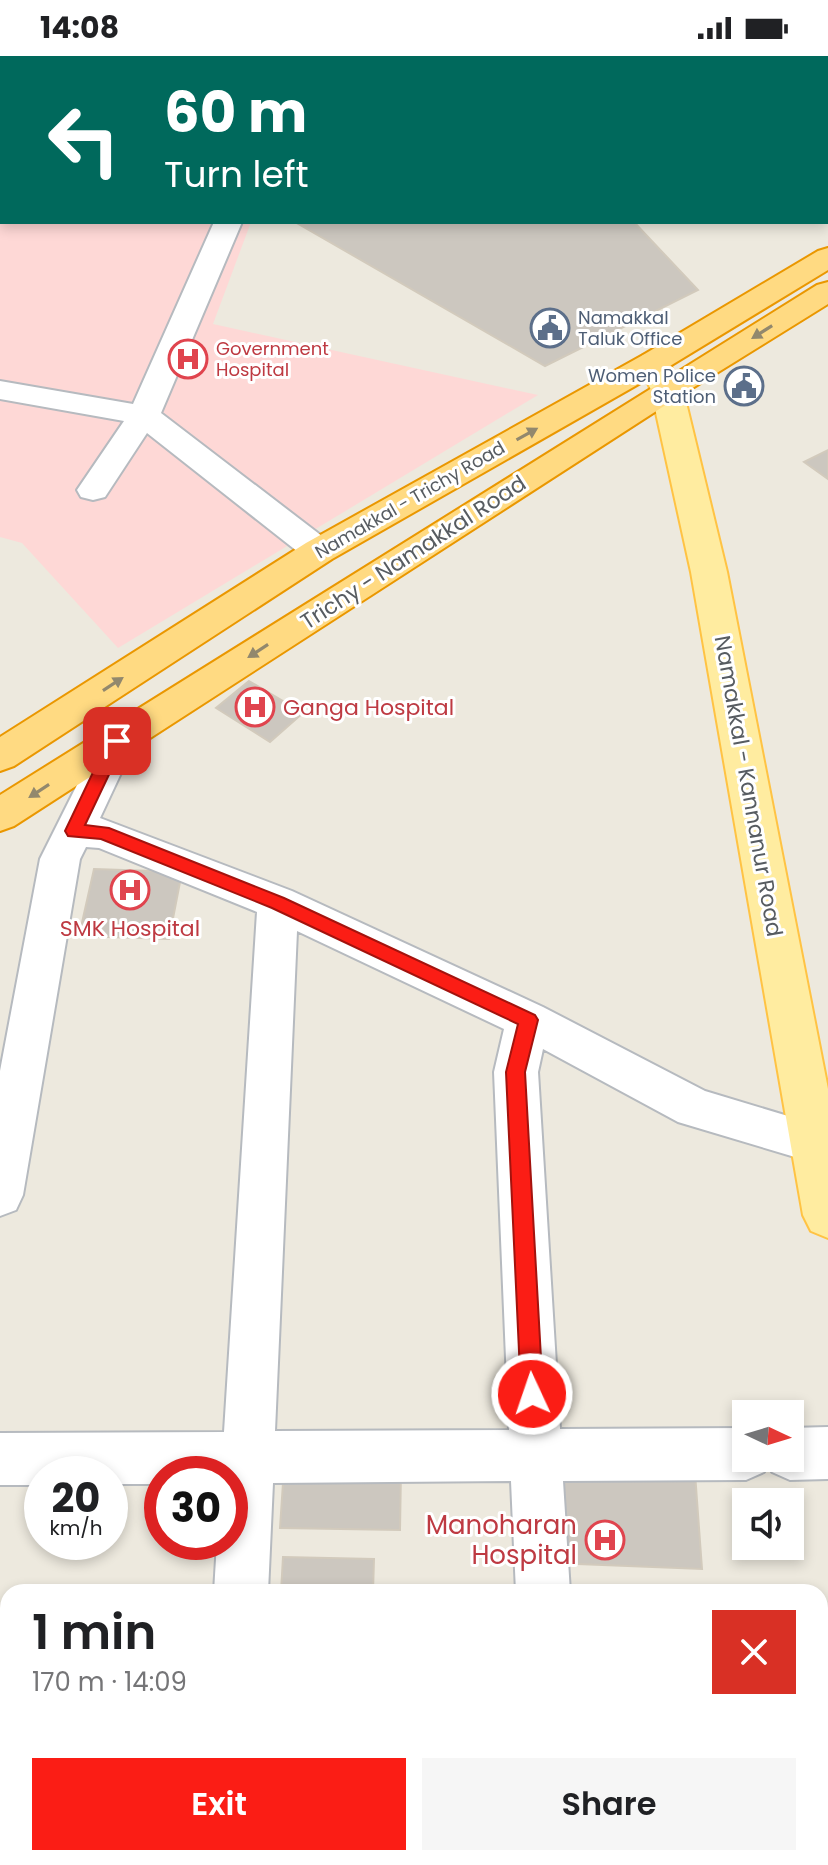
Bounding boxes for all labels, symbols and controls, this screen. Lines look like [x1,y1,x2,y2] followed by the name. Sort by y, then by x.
[40,6,119,49] text: 14:08
[164,73,307,152] text: 60 m
[32,88,136,192] icon: left
[164,149,309,200] text: Turn left
[578,305,682,351] place label: Namakkal Taluk Office
[529,307,571,349] public building icon: Namakkal Taluk Office
[751,325,772,340] one-way arrow
[216,336,329,382] place label: Government Hospital
[167,338,209,380] hospital icon: Government Hospital
[588,363,716,409] place label: Women Police Station
[723,365,765,407] public building icon: Women Police Station
[516,427,538,441] one-way arrow
[310,435,509,564] street label: Namakkal - Trichy Road
[294,468,532,637] street label: Trichy - Namakkal Road
[707,633,790,939] street label: Namakkal - Kannanur Road
[247,643,269,657] one-way arrow
[102,677,124,691] one-way arrow
[234,686,276,728] hospital icon: Ganga Hospital
[283,692,454,723] place label: Ganga Hospital
[83,707,151,775] pin
[95,719,139,763] icon: arrive
[28,783,49,798] one-way arrow
[109,869,151,911] hospital icon: SMK Hospital
[60,913,200,944] place label: SMK Hospital
[490,1352,574,1436] position arrow
[732,1400,804,1472] north arrow
[732,1400,804,1560] map controls
[144,1456,248,1560] speed limit sign: 30
[52,1470,100,1526] text: 20
[732,1488,804,1560] button: sound
[426,1507,577,1573] place label: Manoharan Hospital
[49,1514,103,1542] text: km/h
[584,1519,626,1561] hospital icon: Manoharan Hospital
[32,1599,156,1666] text: 1 min
[712,1610,796,1694] button: close
[32,1664,187,1700] text: 170 m · 14:09
[32,1758,406,1850] button: Exit
[422,1758,796,1850] button: Share

